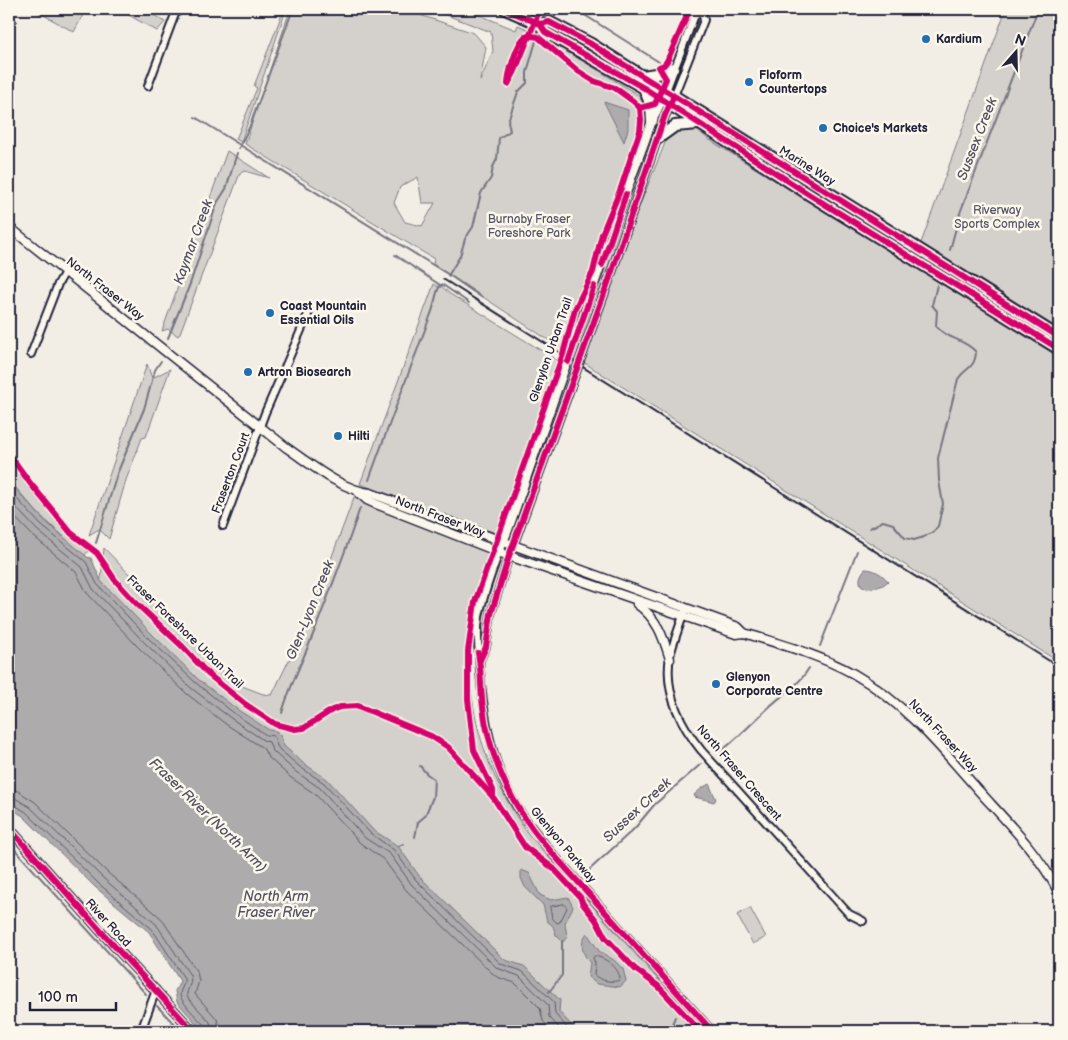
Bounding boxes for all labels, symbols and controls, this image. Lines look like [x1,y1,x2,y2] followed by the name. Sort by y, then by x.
[990,28,1040,78] north arrow
[1012,30,1028,50] text: N
[936,32,982,47] place label: Kardium
[920,33,932,45] marker: Kardium
[759,68,827,97] place label: Floform Countertops
[743,76,755,88] marker: Floform Countertops
[953,94,1001,183] water label: Sussex Creek
[833,121,928,136] place label: Choice's Markets
[817,122,829,134] marker: Choice's Markets
[776,143,838,189] street label: Marine Way
[170,196,217,287] water label: Kaymar Creek
[954,203,1040,232] park label: Riverway Sports Complex
[488,212,571,241] park label: Burnaby Fraser Foreshore Park
[63,254,147,324] street label: North Fraser Way
[526,296,576,404] street label: Glenylon Urban Trail
[280,299,367,328] place label: Coast Mountain Essential Oils
[264,307,276,319] marker: Coast Mountain Essential Oils
[257,365,351,380] place label: Artron Biosearch
[242,366,254,378] marker: Artron Biosearch
[348,429,370,444] place label: Hilti
[209,430,253,516] street label: Fraserton Court
[332,430,344,442] marker: Hilti
[393,493,487,541] street label: North Fraser Way
[282,557,338,662] water label: Glen-Lyon Creek
[123,572,247,692] street label: Fraser Foreshore Urban Trail
[726,670,823,699] place label: Glenyon Corporate Centre
[710,678,722,690] marker: Glenyon Corporate Centre
[905,696,981,776] street label: North Fraser Way
[693,722,785,824] street label: North Fraser Crescent
[146,754,271,876] water label: Fraser River (North Arm)
[599,773,676,846] water label: Sussex Creek
[527,804,599,886] street label: Glenlyon Parkway
[237,888,316,921] water label: North Arm Fraser River
[82,896,134,950] street label: River Road
[30,980,116,1012] scale bar
[38,988,78,1007] text: 100 m

